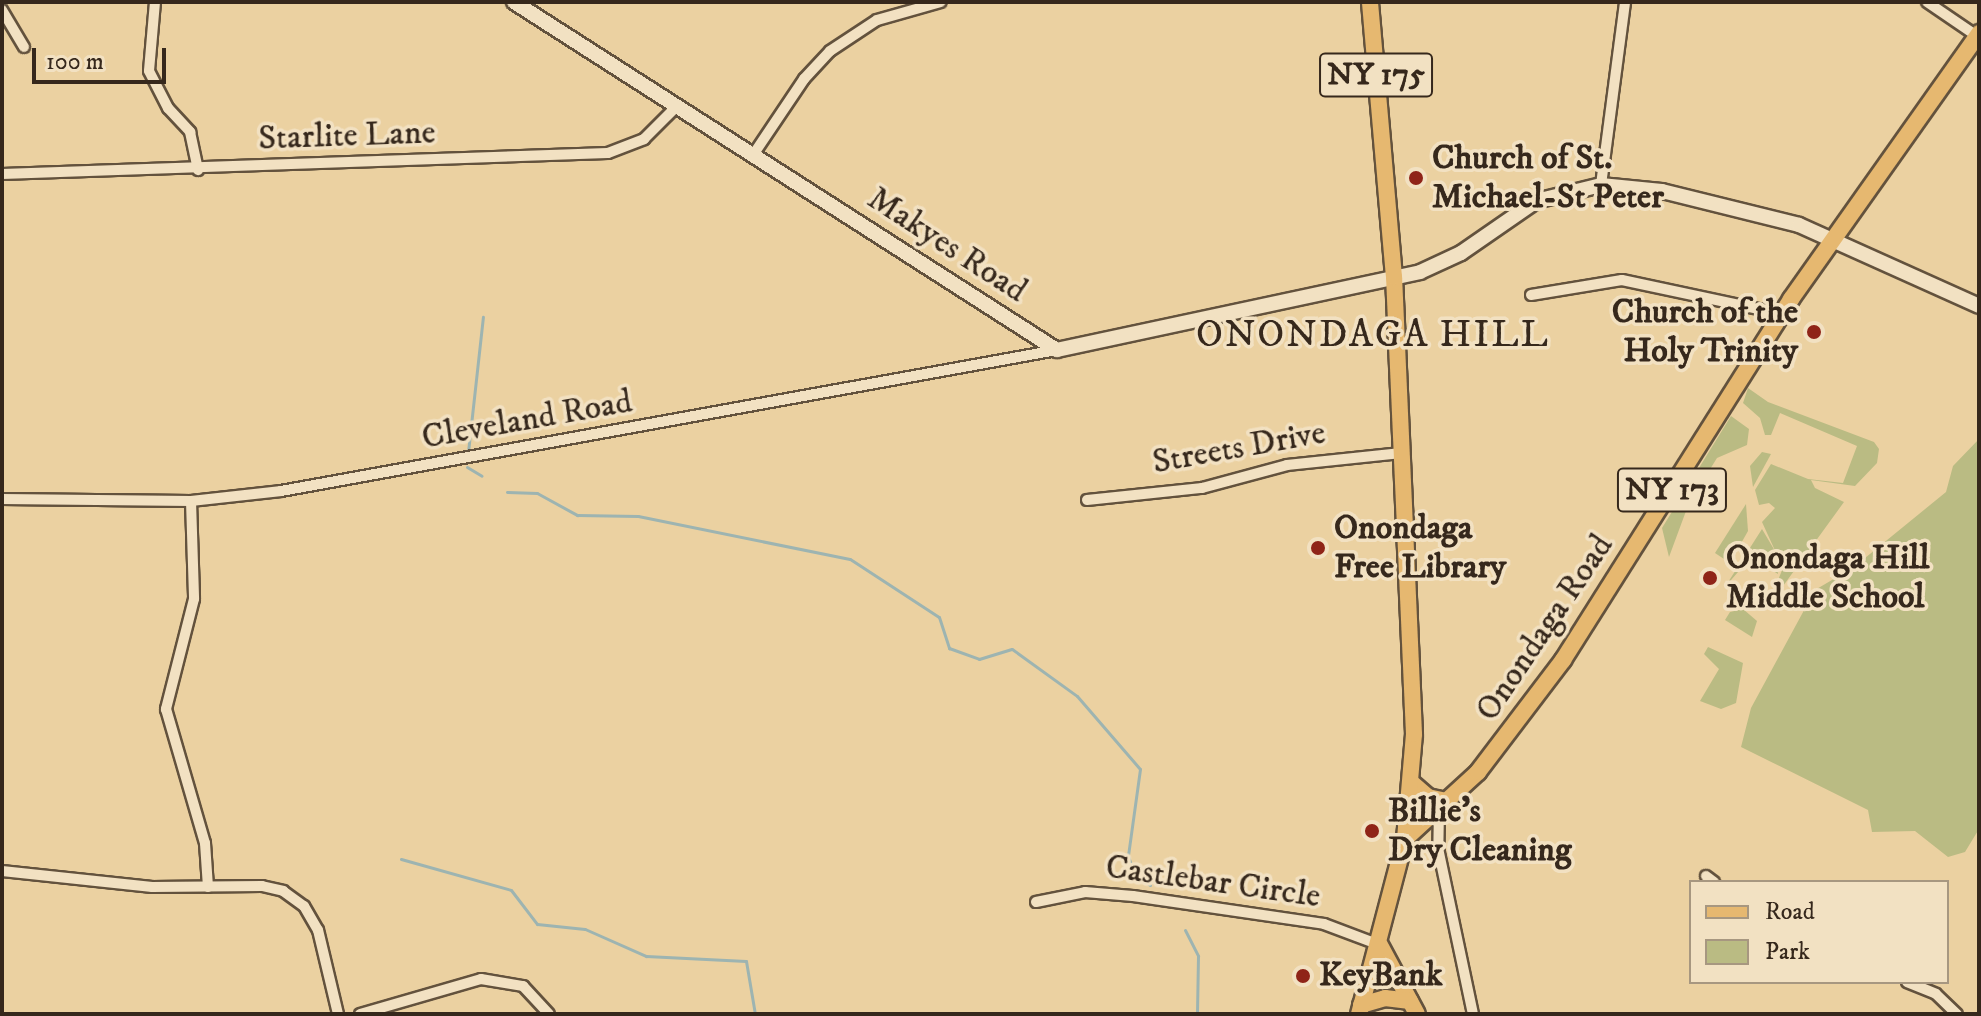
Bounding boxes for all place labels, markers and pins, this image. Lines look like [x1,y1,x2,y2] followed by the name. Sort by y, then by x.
[1432,138,1664,218] place label: Church of St. Michael-St Peter
[1407,169,1425,187] marker: Church of St. Michael-St Peter
[1612,292,1798,372] place label: Church of the Holy Trinity
[1805,323,1823,341] marker: Church of the Holy Trinity
[1334,508,1506,588] place label: Onondaga Free Library
[1726,538,1929,618] place label: Onondaga Hill Middle School
[1309,539,1327,557] marker: Onondaga Free Library
[1701,569,1719,587] marker: Onondaga Hill Middle School
[1388,791,1571,870] place label: Billie's Dry Cleaning
[1363,822,1381,840] marker: Billie's Dry Cleaning
[1319,956,1443,996] place label: KeyBank
[1294,967,1312,985] marker: KeyBank

